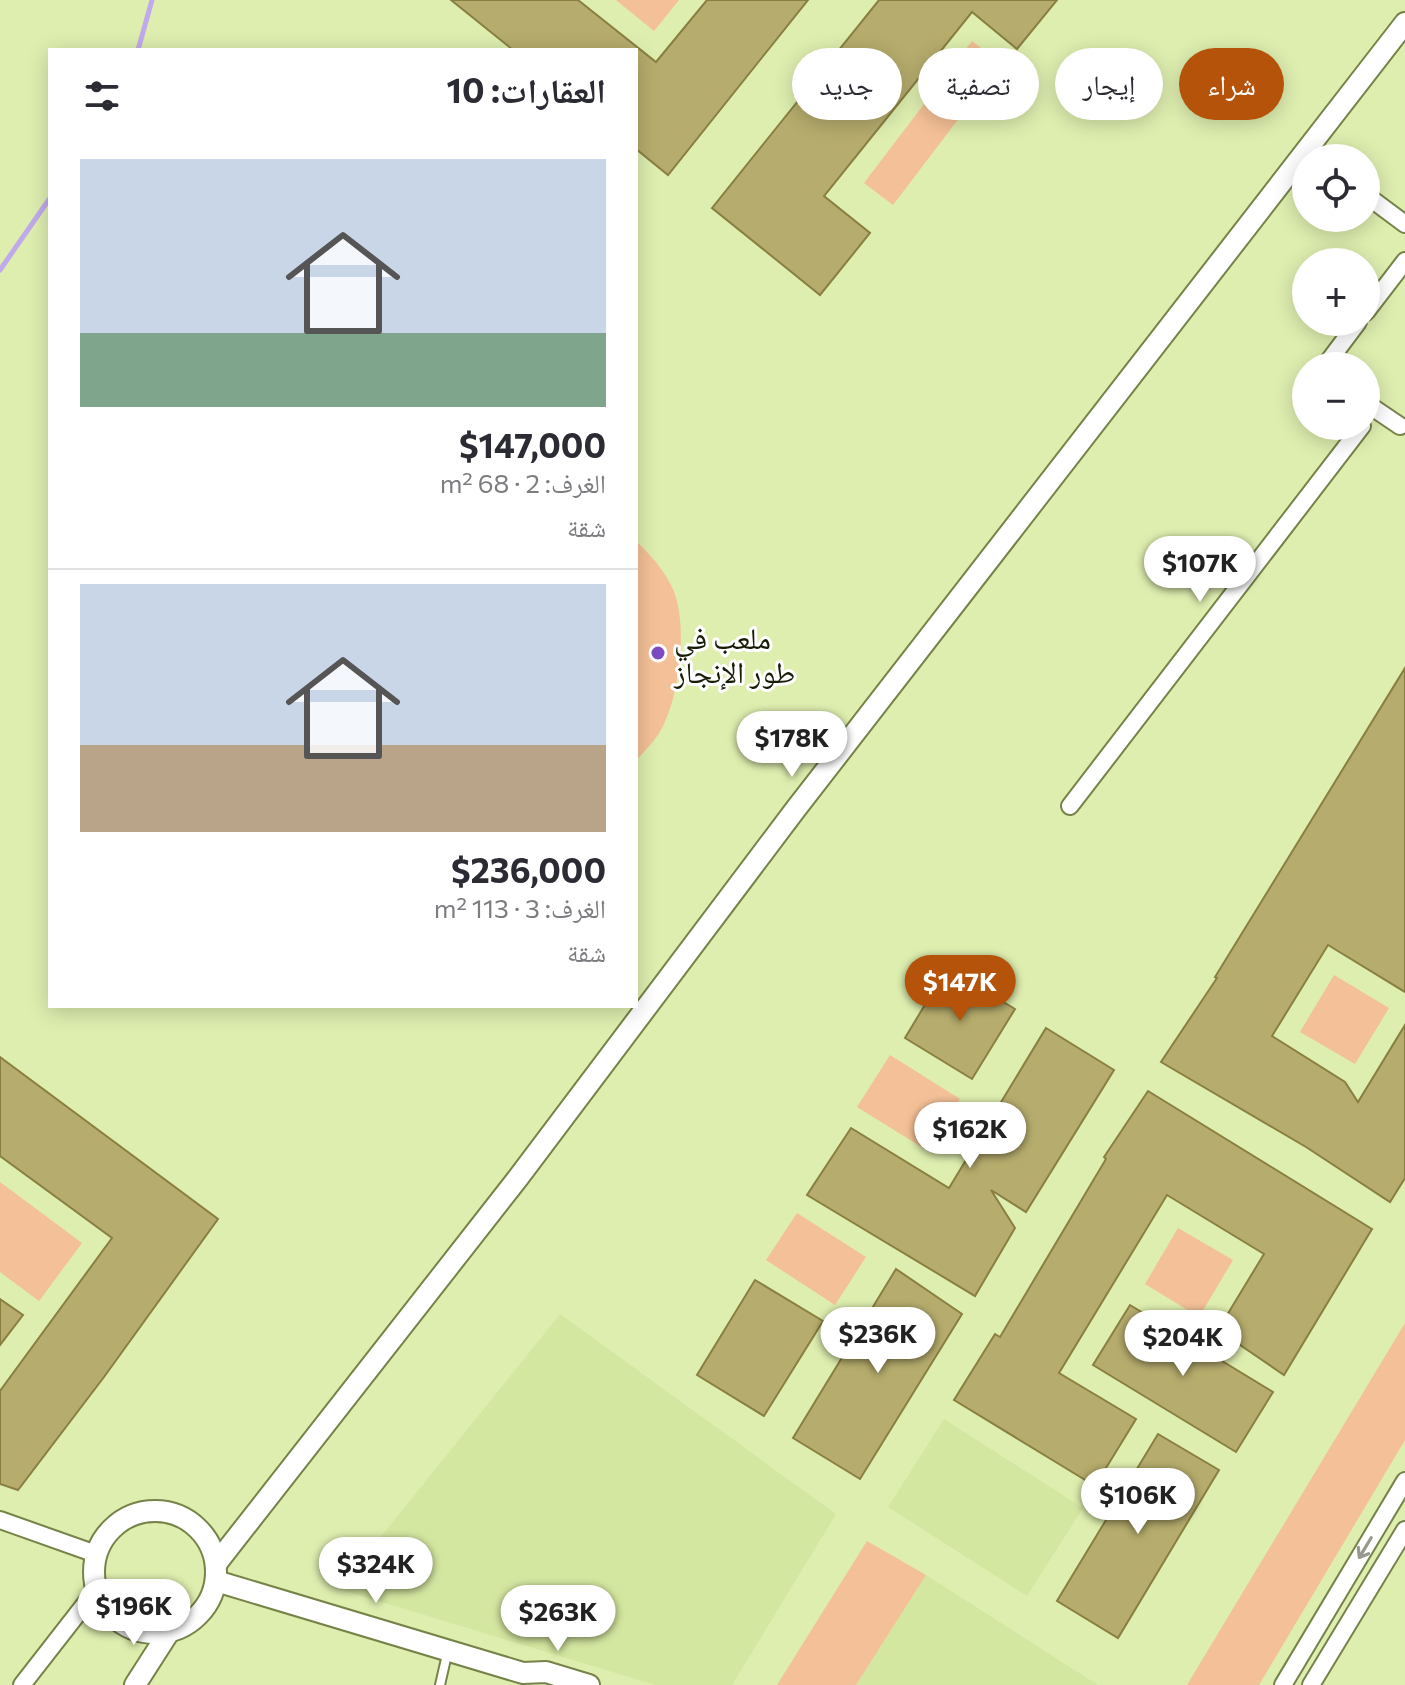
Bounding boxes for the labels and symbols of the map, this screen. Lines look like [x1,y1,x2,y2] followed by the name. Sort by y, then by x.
[1144,536,1256,604] pin: $107K
[673,618,795,691] place label: ملعب في طور الإنجاز
[649,644,667,662] marker: ملعب في طور الإنجاز
[736,711,848,779] pin: $178K
[904,955,1016,1023] pin: $147K
[914,1102,1026,1170] pin: $162K
[822,1307,934,1375] pin: $236K
[1127,1310,1239,1378] pin: $204K
[1082,1468,1194,1536] pin: $106K
[1357,1536,1373,1559] one-way arrow
[320,1537,432,1605] pin: $324K
[78,1579,190,1647] pin: $196K
[502,1585,614,1653] pin: $263K

